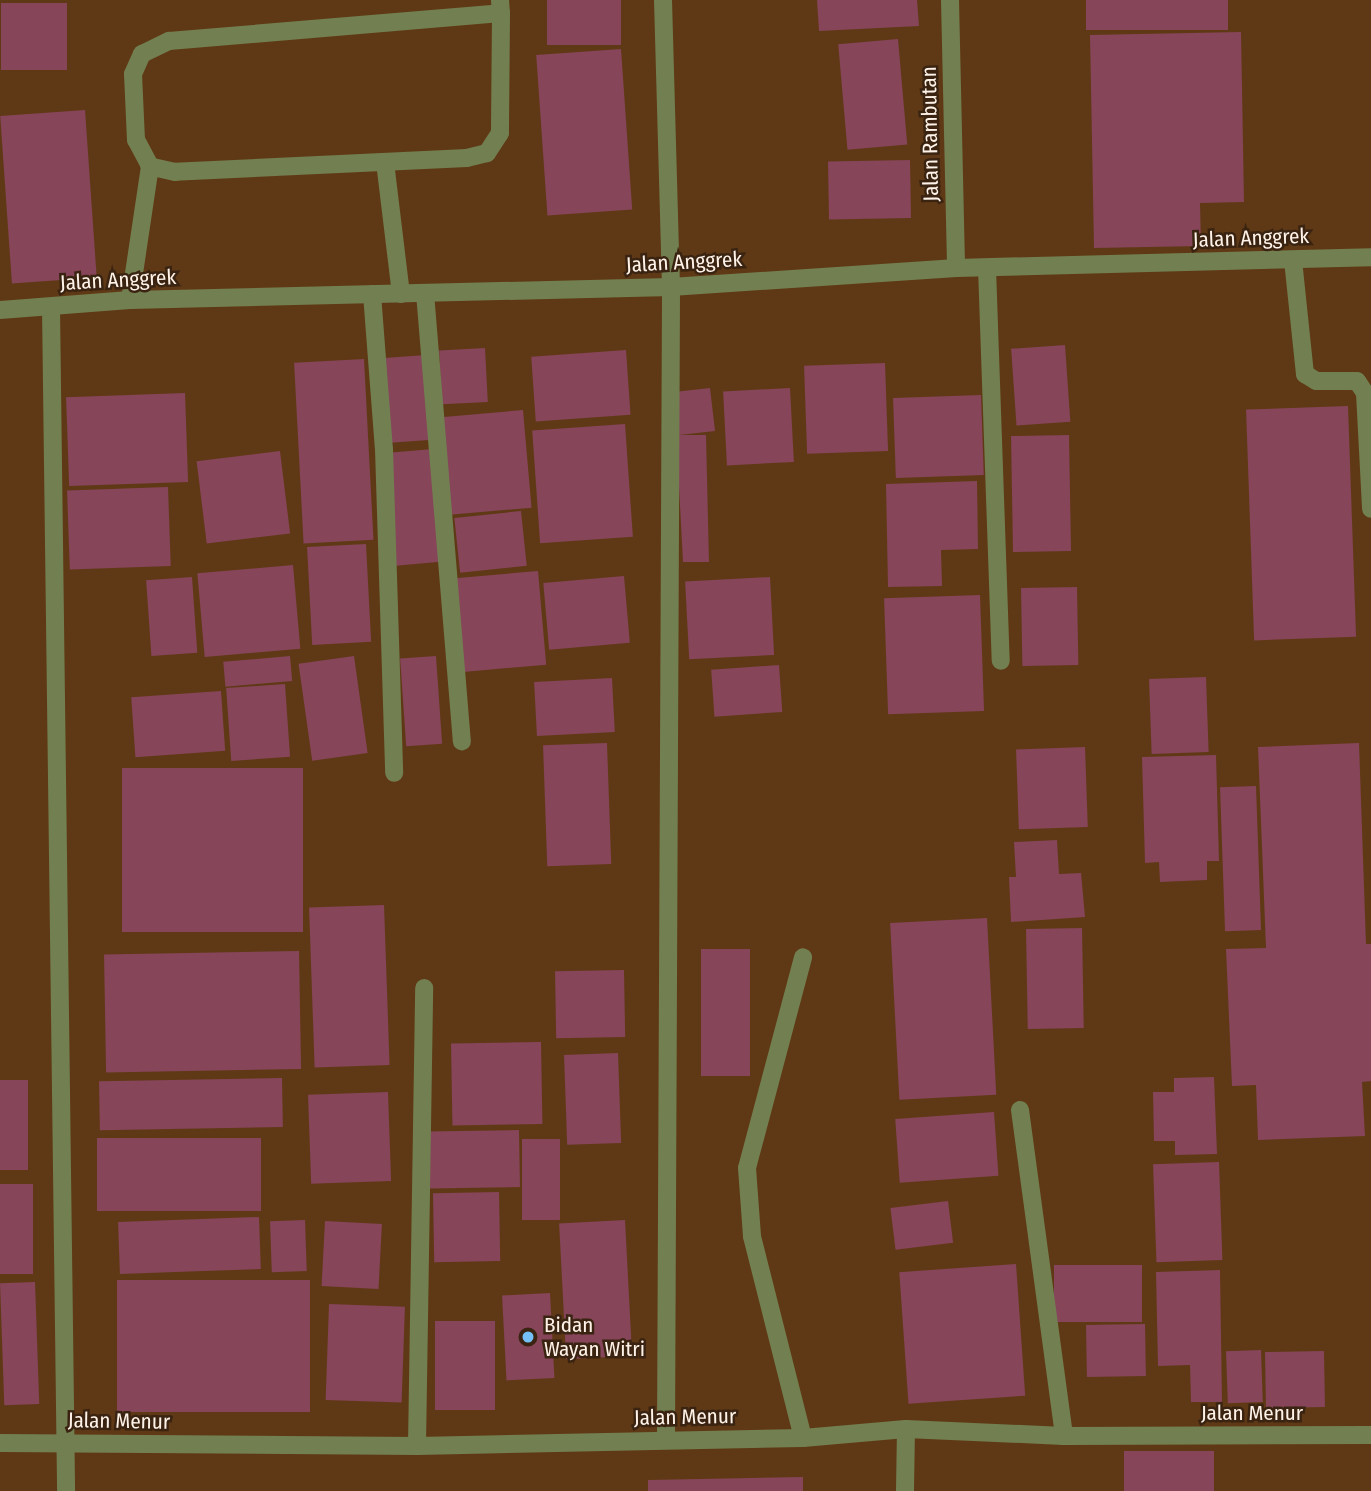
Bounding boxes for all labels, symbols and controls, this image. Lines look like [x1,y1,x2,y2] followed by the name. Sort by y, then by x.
[916,66,944,202] street label: Jalan Rambutan
[1192,223,1310,253] street label: Jalan Anggrek
[625,246,743,278] street label: Jalan Anggrek
[59,264,177,296] street label: Jalan Anggrek
[544,1312,645,1362] place label: Bidan Wayan Witri
[518,1327,538,1347] marker: Bidan Wayan Witri
[1201,1400,1303,1426] street label: Jalan Menur
[634,1404,736,1430] street label: Jalan Menur
[68,1408,170,1434] street label: Jalan Menur

